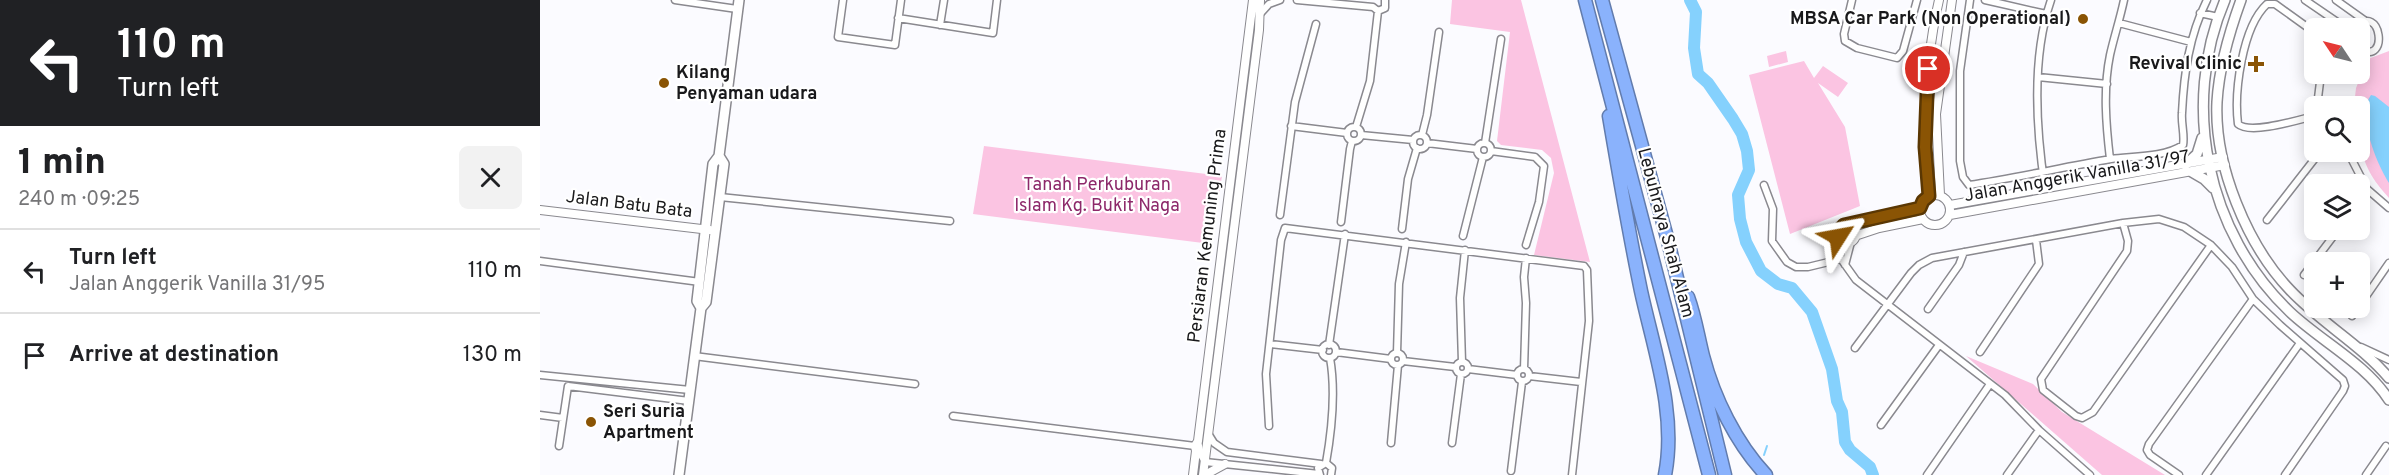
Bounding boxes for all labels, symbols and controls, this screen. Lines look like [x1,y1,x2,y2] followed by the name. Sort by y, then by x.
[1790,8,2071,31] place label: MBSA Car Park (Non Operational)
[2076,12,2090,26] marker: MBSA Car Park (Non Operational)
[2304,18,2370,84] north arrow
[2304,18,2370,318] map controls
[117,20,226,73] text: 110 m
[18,24,96,102] icon: left
[1902,43,1953,94] pin
[1911,52,1944,85] icon: arrive
[2129,53,2242,76] place label: Revival Clinic
[2247,55,2265,73] marker: Revival Clinic
[676,62,817,106] place label: Kilang Penyaman udara
[117,72,219,106] text: Turn left
[657,76,671,90] marker: Kilang Penyaman udara
[2304,96,2370,162] button: search
[1183,128,1233,344] street label: Persiaran Kemuning Prima
[18,141,106,187] text: 1 min
[1631,145,1699,321] street label: Lebuhraya Shah Alam
[459,146,522,209] button: close
[1963,146,2191,208] street label: Jalan Anggerik Vanilla 31/97
[1014,174,1180,218] park label: Tanah Perkuburan Islam Kg. Bukit Naga
[2304,174,2370,240] button: layers
[564,186,694,224] street label: Jalan Batu Bata
[18,187,140,213] text: 240 m · 09:25
[1806,205,1870,269] position arrow
[69,245,157,272] text: Turn left
[2304,252,2370,318] button: +
[18,255,51,288] icon: left
[468,258,522,285] text: 110 m
[69,272,325,298] text: Jalan Anggerik Vanilla 31/95
[18,339,51,372] icon: arrive
[69,342,279,369] text: Arrive at destination
[463,342,522,369] text: 130 m
[603,401,694,445] place label: Seri Suria Apartment
[584,415,598,429] marker: Seri Suria Apartment

